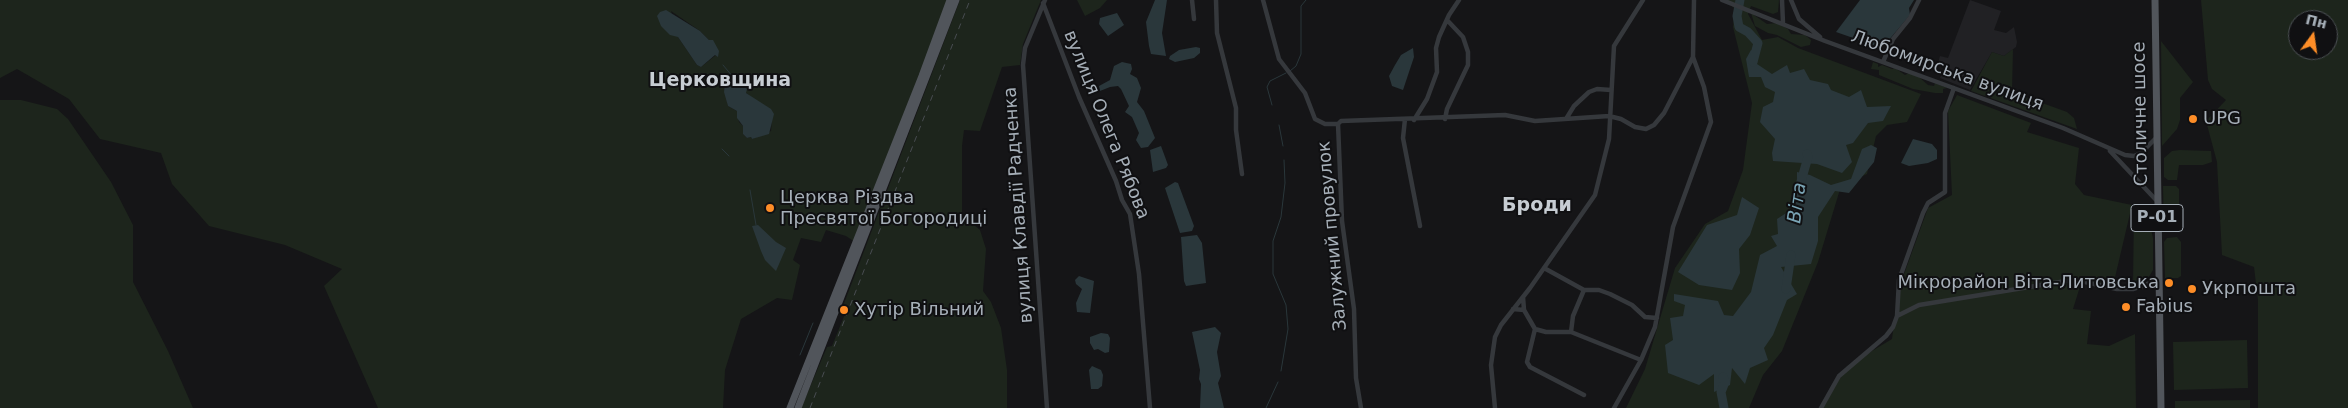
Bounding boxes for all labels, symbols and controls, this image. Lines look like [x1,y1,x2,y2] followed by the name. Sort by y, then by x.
[2288,10,2338,60] north arrow
[2304,11,2329,32] text: Пн
[1848,26,2046,116] street label: Любомирська вулиця
[1058,27,1154,223] street label: вулиця Олега Рябова
[2129,41,2153,187] street label: Столичне шосе
[649,70,791,92] district label: Церковщина
[1000,86,1038,324] street label: вулиця Клавдії Радченка
[2203,108,2241,130] place label: UPG
[2187,113,2199,125] marker: UPG
[1314,140,1352,332] street label: Залужний провулок
[1784,181,1812,225] water label: Віта
[780,187,987,230] place label: Церква Різдва Пресвятої Богородиці
[1502,195,1572,217] district label: Броди
[764,202,776,214] marker: Церква Різдва Пресвятої Богородиці
[2131,204,2183,232] road number: Р-01
[1897,272,2159,294] place label: Мікрорайон Віта-Литовська
[2163,277,2175,289] marker: Мікрорайон Віта-Литовська
[2202,278,2296,300] place label: Укрпошта
[2186,283,2198,295] marker: Укрпошта
[2136,296,2193,318] place label: Fabius
[854,299,984,321] place label: Хутір Вільний
[2120,301,2132,313] marker: Fabius
[838,304,850,316] marker: Хутір Вільний

